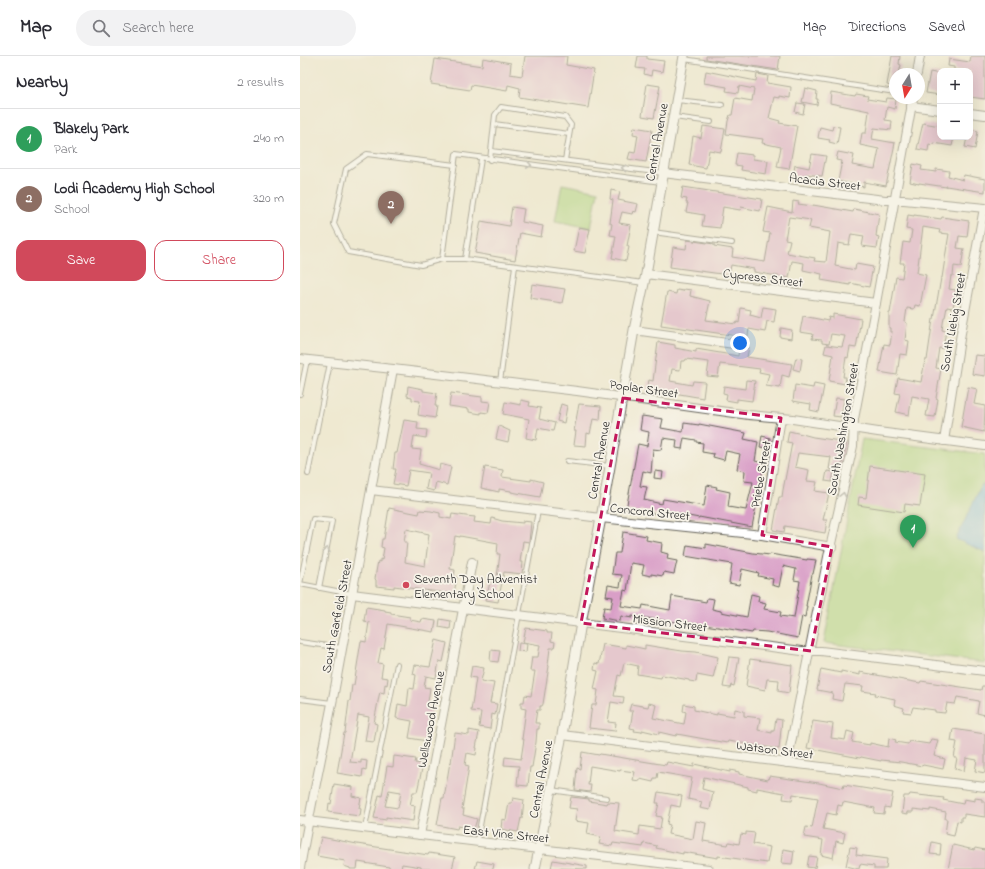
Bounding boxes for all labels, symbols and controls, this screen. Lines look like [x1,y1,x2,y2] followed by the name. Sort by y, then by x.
[76,10,356,46] search box
[20,14,52,41] text: Map
[90,17,112,39] icon: search
[122,17,194,39] text: Search here
[803,17,826,38] text: Map
[848,17,906,38] text: Directions
[928,17,965,38] text: Saved
[889,68,925,104] north arrow
[937,68,973,140] map controls
[937,68,973,104] button: +
[16,70,68,95] text: Nearby
[237,73,284,92] text: 2 results
[641,101,674,183] street label: Central Avenue
[937,104,973,140] button: −
[54,118,129,140] text: Blakely Park
[27,129,31,148] text: 1
[253,129,284,148] text: 240 m
[54,140,78,159] text: Park
[526,160,532,169] one-way arrow
[621,164,627,173] one-way arrow
[788,169,862,196] street label: Acacia Street
[54,178,215,200] text: Lodi Academy High School
[26,189,32,208] text: 2
[253,189,284,208] text: 320 m
[378,191,404,224] pin: 2
[54,200,90,219] text: School
[16,240,146,281] button: Save
[154,240,284,281] button: Share
[722,264,805,294] street label: Cypress Street
[935,271,973,373] street label: South Liebig Street
[730,333,750,353] your location
[822,361,866,497] street label: South Washington Street
[608,375,680,404] street label: Poplar Street
[583,419,616,501] street label: Central Avenue
[746,439,777,509] street label: Priebe Street
[838,492,846,498] one-way arrow
[609,499,691,526] street label: Concord Street
[900,515,926,548] pin: 1
[322,547,330,553] one-way arrow
[317,557,358,675] street label: South Garfield Street
[414,570,538,605] place label: Seventh Day Adventist Elementary School
[401,580,411,590] marker: Seventh Day Adventist Elementary School
[631,609,709,638] street label: Mission Street
[413,669,450,769] street label: Wellswood Avenue
[735,736,815,765] street label: Watson Street
[525,738,558,820] street label: Central Avenue
[462,821,550,849] street label: East Vine Street

